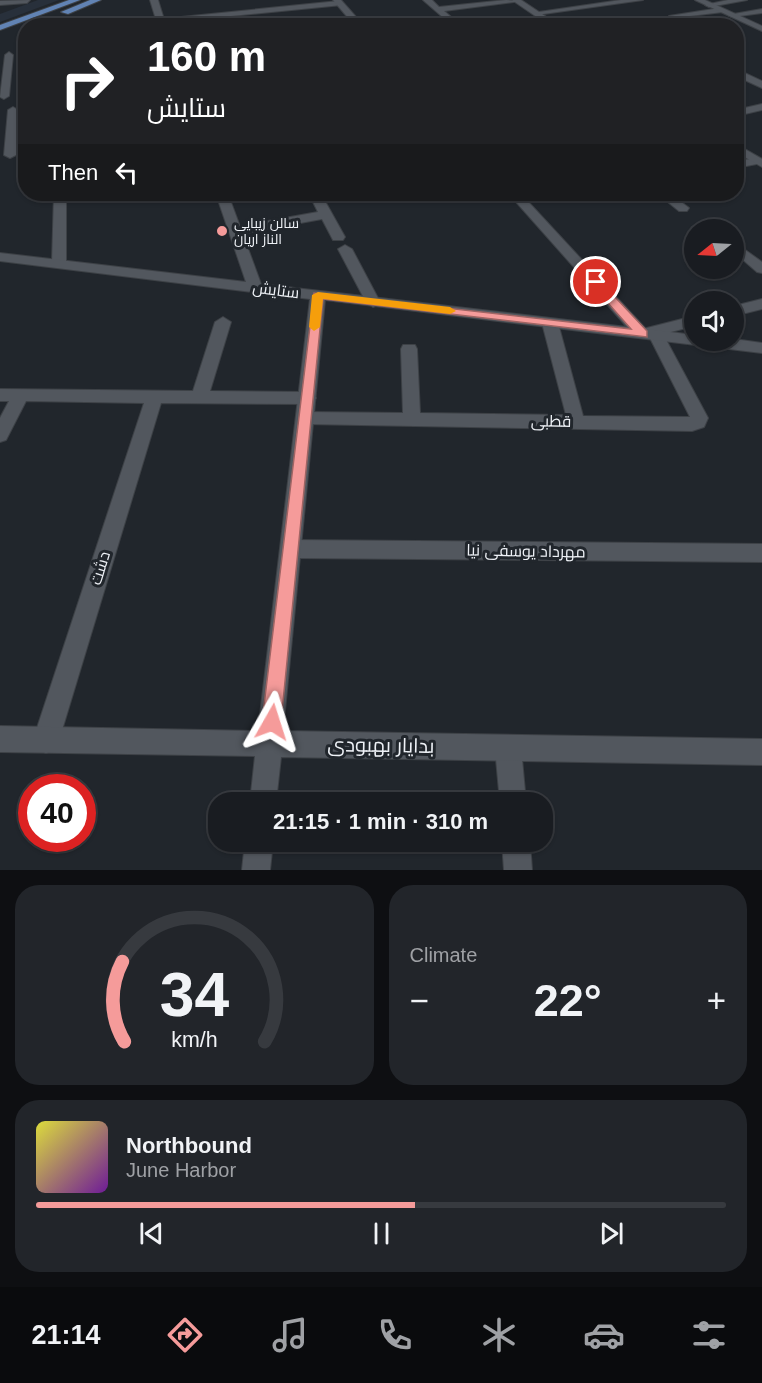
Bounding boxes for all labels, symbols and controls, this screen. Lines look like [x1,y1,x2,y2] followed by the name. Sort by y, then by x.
[147,33,266,80] text: 160 m
[48,42,126,120] icon: right
[147,93,226,123] text: ستایش
[110,156,143,189] icon: left
[48,160,98,185] text: Then
[234,215,299,247] place label: سالن زیبایی الناز اریان
[684,219,744,279] north arrow
[684,219,744,351] map controls
[215,224,229,238] marker: سالن زیبایی الناز اریان
[570,256,621,307] pin
[579,265,612,298] icon: arrive
[251,279,300,303] street label: ستایش
[684,291,744,351] button: sound
[531,412,571,432] street label: قطبی
[466,541,586,563] street label: مهرداد یوسفی نیا
[87,549,113,587] street label: دشت
[240,690,304,754] position arrow
[327,733,435,759] street label: بدایار بهبودی
[18,774,96,852] speed limit sign: 40
[273,809,488,834] text: 21:15 · 1 min · 310 m
[410,944,477,966] text: Climate
[160,960,229,1029] text: 34
[534,975,602,1026] text: 22°
[410,982,429,1019] text: −
[707,982,726,1019] text: +
[171,1028,217,1052] text: km/h
[126,1133,252,1158] text: Northbound
[126,1159,236,1181] text: June Harbor
[135,1217,168,1250] icon: previous
[365,1217,398,1250] icon: pause
[595,1217,628,1250] icon: next
[164,1314,206,1356] icon: directions
[269,1314,311,1356] icon: music
[374,1314,416,1356] icon: phone
[478,1314,520,1356] icon: climate
[583,1314,625,1356] icon: car
[688,1314,730,1356] icon: filters
[31,1320,101,1350] text: 21:14

